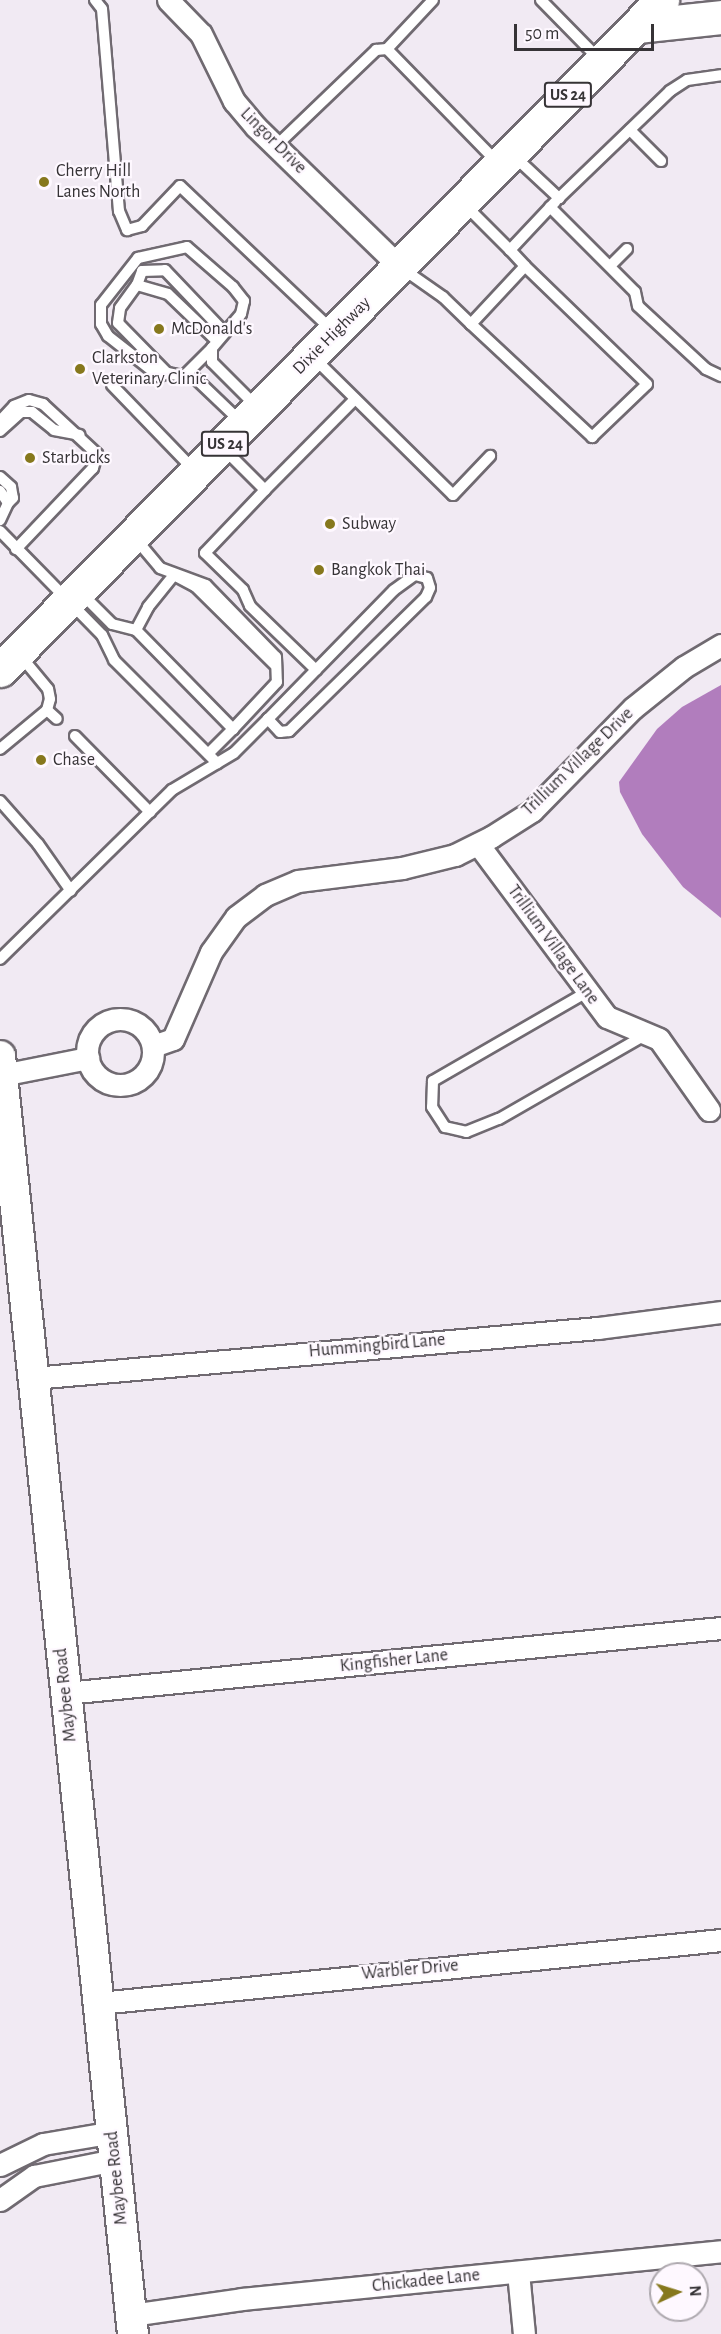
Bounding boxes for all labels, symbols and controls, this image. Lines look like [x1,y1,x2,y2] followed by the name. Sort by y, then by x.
[517,12,656,50] scale bar
[525,25,559,43] text: 50 m
[542,82,594,108] road number: US 24
[235,103,311,179] street label: Lingor Drive
[56,161,140,204] place label: Cherry Hill Lanes North
[37,175,51,189] marker: Cherry Hill Lanes North
[288,292,376,380] street label: Dixie Highway
[171,318,253,340] place label: McDonald's
[152,322,166,336] marker: McDonald's
[92,348,206,391] place label: Clarkston Veterinary Clinic
[73,362,87,376] marker: Clarkston Veterinary Clinic
[200,431,250,457] road number: US 24
[42,447,110,469] place label: Starbucks
[23,451,37,465] marker: Starbucks
[342,513,396,535] place label: Subway
[323,517,337,531] marker: Subway
[331,559,425,581] place label: Bangkok Thai
[312,563,326,577] marker: Bangkok Thai
[518,703,638,821] street label: Trillium Village Drive
[53,749,95,771] place label: Chase
[34,753,48,767] marker: Chase
[502,881,604,1009] street label: Trillium Village Lane
[308,1329,446,1363] street label: Hummingbird Lane
[339,1645,449,1677] street label: Kingfisher Lane
[50,1647,82,1743] street label: Maybee Road
[361,1955,459,1985] street label: Warbler Drive
[101,2130,133,2226] street label: Maybee Road
[649,2262,709,2322] north arrow
[371,2265,481,2297] street label: Chickadee Lane
[687,2285,703,2297] text: N

